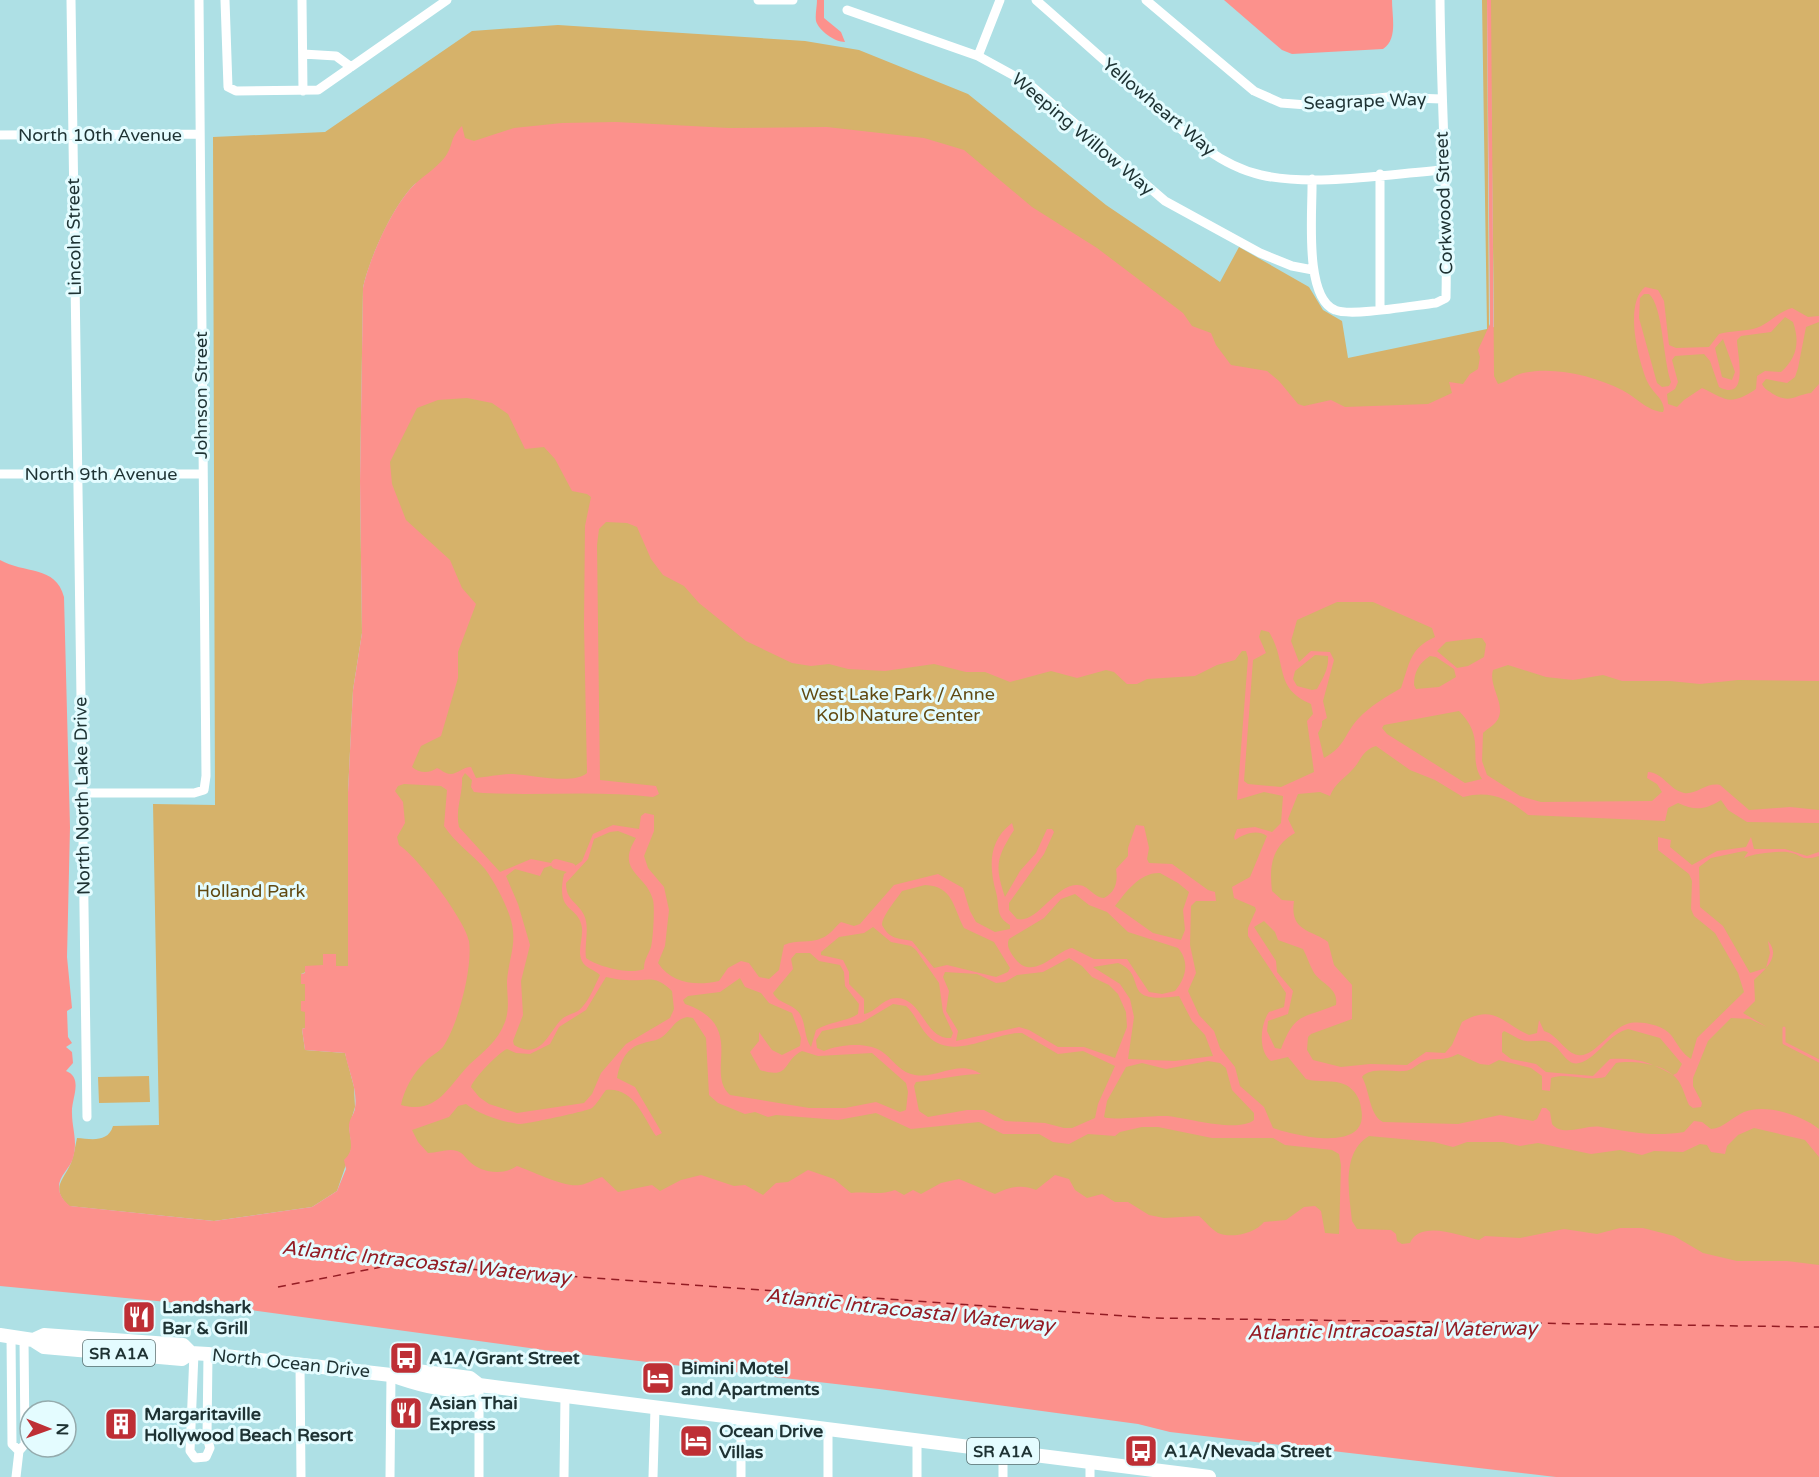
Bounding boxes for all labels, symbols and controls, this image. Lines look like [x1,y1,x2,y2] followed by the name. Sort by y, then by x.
[1098,53,1220,161] street label: Yellowheart Way
[1007,68,1159,200] street label: Weeping Willow Way
[1303,88,1427,114] street label: Seagrape Way
[18,124,182,146] street label: North 10th Avenue
[1431,131,1457,275] street label: Corkwood Street
[62,178,86,296] street label: Lincoln Street
[190,331,212,459] street label: Johnson Street
[25,463,177,485] street label: North 9th Avenue
[801,683,995,726] park label: West Lake Park / Anne Kolb Nature Center
[69,697,95,895] street label: North North Lake Drive
[197,880,306,902] park label: Holland Park
[281,1236,573,1290] water label: Atlantic Intracoastal Waterway
[765,1284,1057,1338] water label: Atlantic Intracoastal Waterway
[162,1296,251,1339] place label: Landshark Bar & Grill
[121,1299,157,1335] restaurant icon: Landshark Bar & Grill
[1247,1316,1539,1346] water label: Atlantic Intracoastal Waterway
[83,1340,155,1366] road number: SR A1A
[388,1340,424,1376] bus stop icon: A1A/Grant Street
[211,1344,371,1382] street label: North Ocean Drive
[429,1347,580,1369] place label: A1A/Grant Street
[681,1357,820,1400] place label: Bimini Motel and Apartments
[640,1360,676,1396] hotel icon: Bimini Motel and Apartments
[429,1392,518,1435] place label: Asian Thai Express
[388,1395,424,1431] restaurant icon: Asian Thai Express
[18,1399,78,1459] north arrow
[144,1403,353,1446] place label: Margaritaville Hollywood Beach Resort
[103,1406,139,1442] building icon: Margaritaville Hollywood Beach Resort
[719,1420,823,1463] place label: Ocean Drive Villas
[52,1423,72,1436] text: N
[678,1423,714,1459] hotel icon: Ocean Drive Villas
[1123,1433,1159,1469] bus stop icon: A1A/Nevada Street
[967,1438,1039,1464] road number: SR A1A
[1164,1440,1332,1462] place label: A1A/Nevada Street

